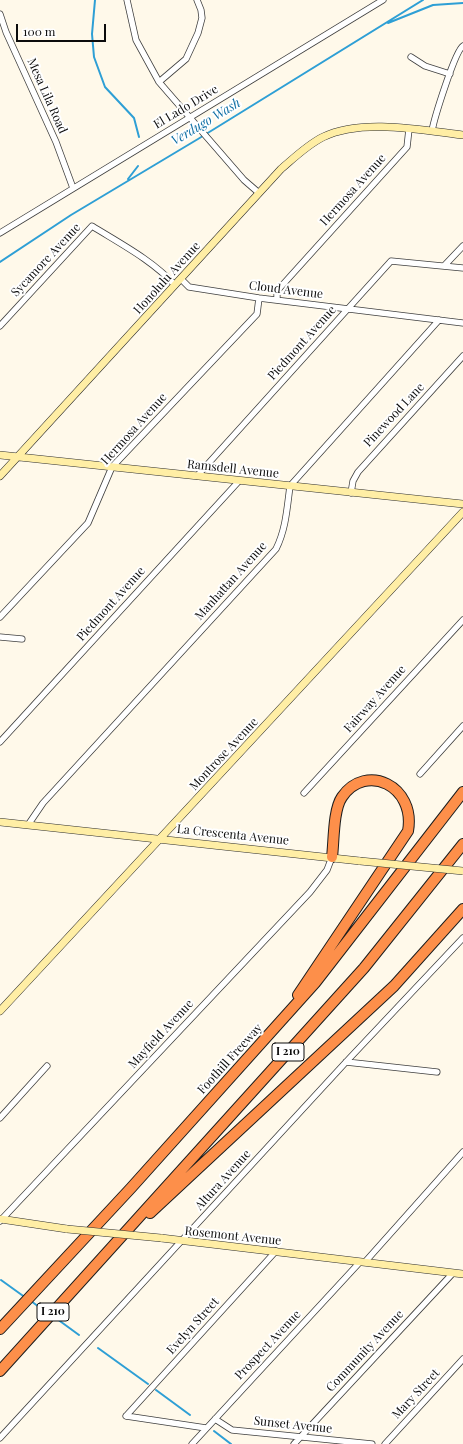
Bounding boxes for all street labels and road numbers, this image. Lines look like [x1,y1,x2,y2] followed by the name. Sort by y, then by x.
[24,56,70,136] street label: Mesa Lila Road
[151,82,221,132] street label: El Lado Drive
[317,151,389,229] street label: Hermosa Avenue
[8,220,84,300] street label: Sycamore Avenue
[131,239,203,317] street label: Honolulu Avenue
[248,278,324,302] street label: Cloud Avenue
[265,303,339,383] street label: Piedmont Avenue
[361,380,427,450] street label: Pinewood Lane
[98,390,170,468] street label: Hermosa Avenue
[186,457,280,481] street label: Ramsdell Avenue
[192,539,270,623] street label: Manhattan Avenue
[74,564,148,644] street label: Piedmont Avenue
[341,663,409,735] street label: Fairway Avenue
[187,715,261,793] street label: Montrose Avenue
[176,822,290,848] street label: La Crescenta Avenue
[126,997,196,1071] street label: Mayfield Avenue
[195,1021,265,1097] street label: Foothill Freeway
[272,1043,304,1061] road number: I 210
[192,1147,254,1213] street label: Altura Avenue
[184,1224,282,1248] street label: Rosemont Avenue
[164,1295,222,1357] street label: Evelyn Street
[37,1303,69,1321] road number: I 210
[232,1307,304,1383] street label: Prospect Avenue
[323,1307,407,1395] street label: Community Avenue
[389,1366,443,1422] street label: Mary Street
[253,1414,333,1436] street label: Sunset Avenue

